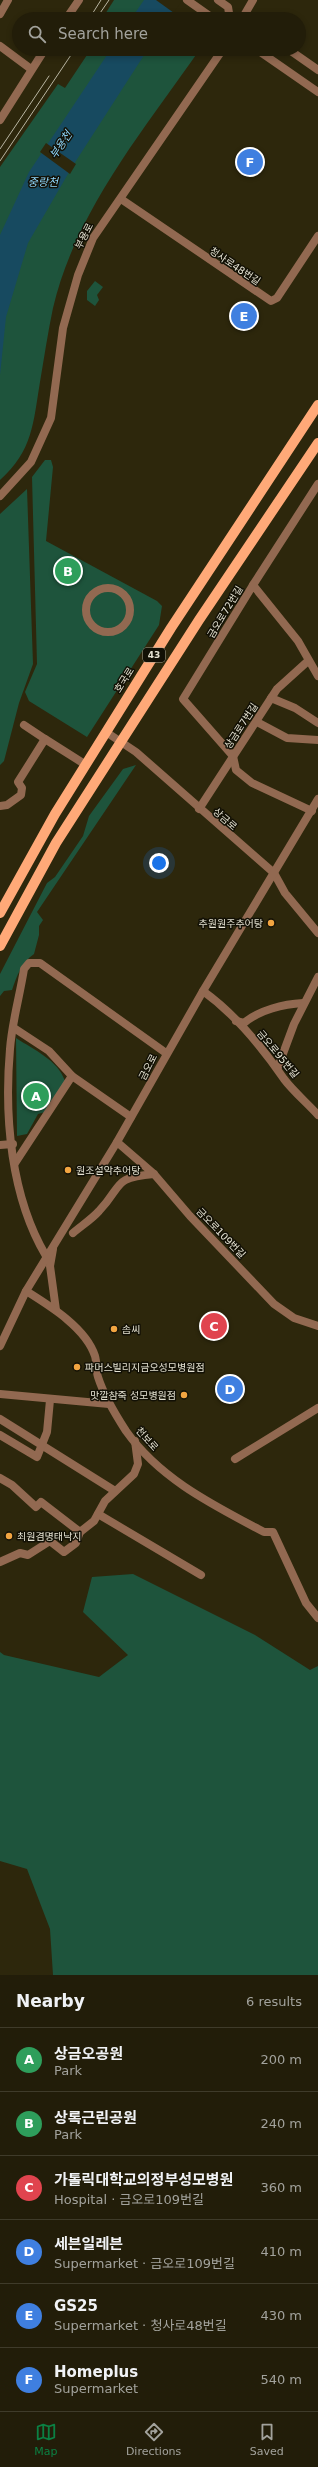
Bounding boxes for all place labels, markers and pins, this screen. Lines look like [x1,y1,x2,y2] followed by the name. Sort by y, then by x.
[237,147,263,177] pin: F
[231,301,257,331] pin: E
[55,556,81,586] pin: B
[199,918,263,929] place label: 추원원주추어탕
[266,918,276,928] marker: 추원원주추어탕
[23,1081,49,1111] pin: A
[63,1165,73,1175] marker: 원조설악추어탕
[76,1165,140,1176] place label: 원조설악추어탕
[201,1311,227,1341] pin: C
[109,1324,119,1334] marker: 솜씨
[122,1324,140,1335] place label: 솜씨
[72,1362,82,1372] marker: 파머스빌리지금오성모병원점
[85,1362,205,1373] place label: 파머스빌리지금오성모병원점
[217,1374,243,1404] pin: D
[90,1390,176,1401] place label: 맛깔참죽 성모병원점
[179,1390,189,1400] marker: 맛깔참죽 성모병원점
[4,1531,14,1541] marker: 최원겸명태낙지
[17,1531,81,1542] place label: 최원겸명태낙지

